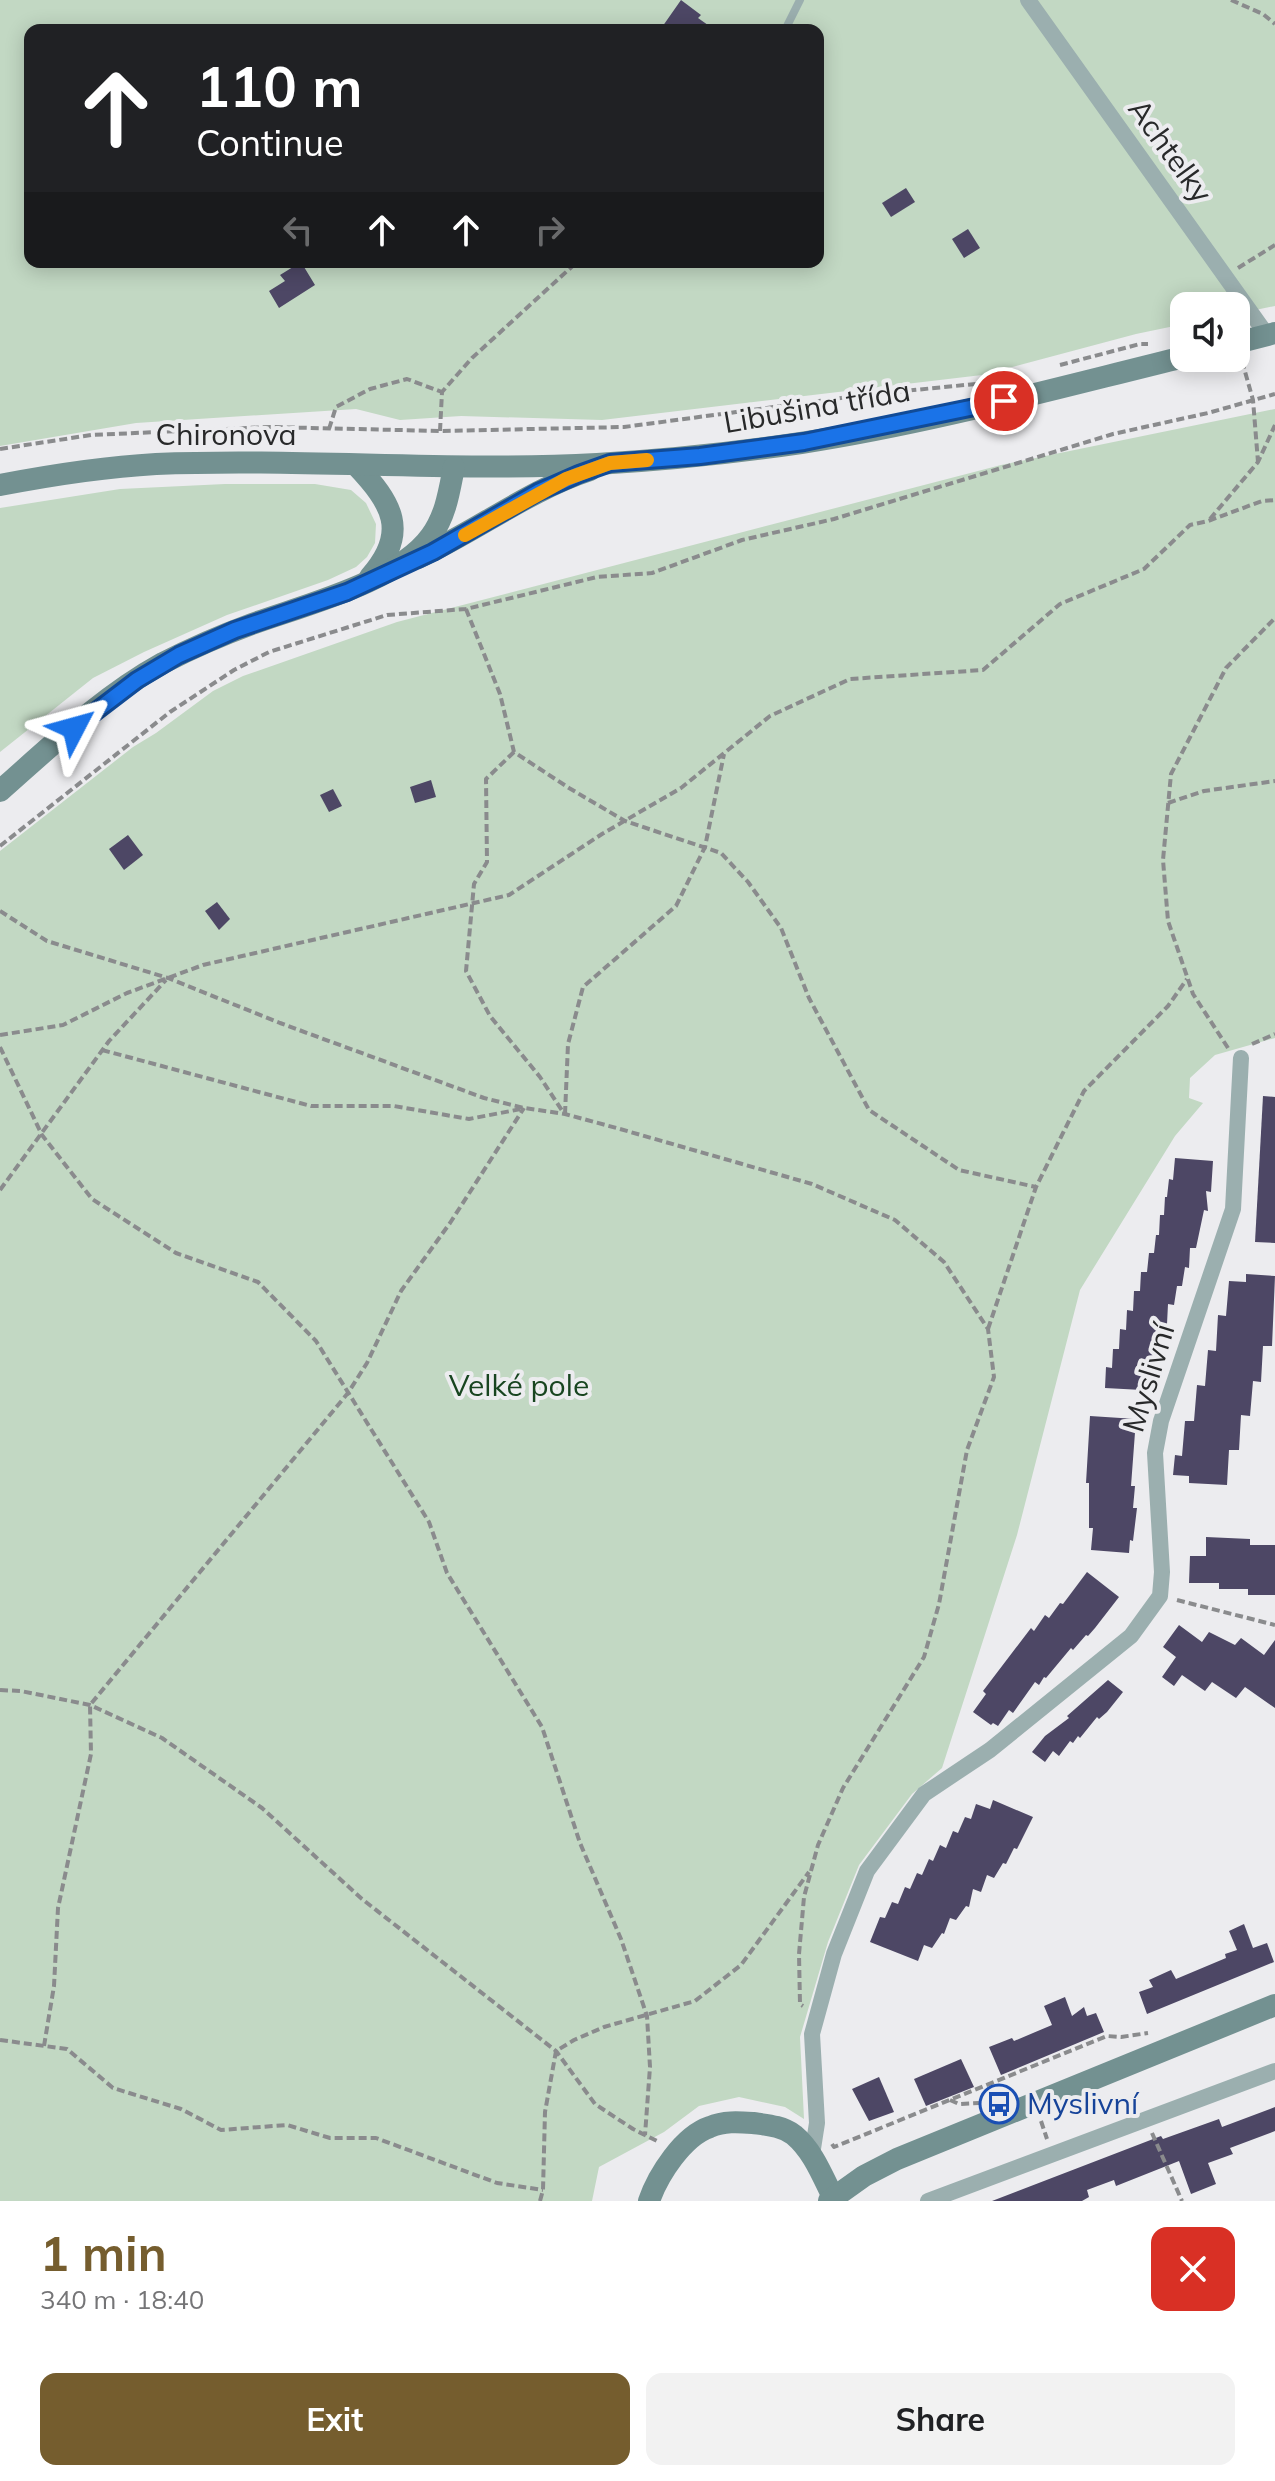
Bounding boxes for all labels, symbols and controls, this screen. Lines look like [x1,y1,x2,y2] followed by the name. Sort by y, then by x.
[196,51,363,121] text: 110 m
[64,56,168,160] icon: ahead
[1120,91,1221,210] street label: Achtelky
[196,120,344,165] text: Continue
[276,208,320,252] icon: left
[360,208,404,252] icon: ahead
[444,208,488,252] icon: ahead
[528,208,572,252] icon: right
[1170,292,1250,372] map controls
[1170,292,1250,372] button: sound
[970,367,1038,435] pin
[721,371,913,441] street label: Libušina třída
[982,379,1026,423] icon: arrive
[155,415,297,453] street label: Chironova
[32,686,116,770] position arrow
[1114,1317,1183,1436] street label: Myslivní
[449,1366,589,1404] park label: Velké pole
[978,2083,1020,2125] bus stop icon: Myslivní
[1027,2084,1140,2122] place label: Myslivní
[40,2223,167,2283] text: 1 min
[1151,2227,1235,2311] button: close
[40,2283,204,2316] text: 340 m · 18:40
[40,2373,630,2465] button: Exit
[646,2373,1235,2465] button: Share

